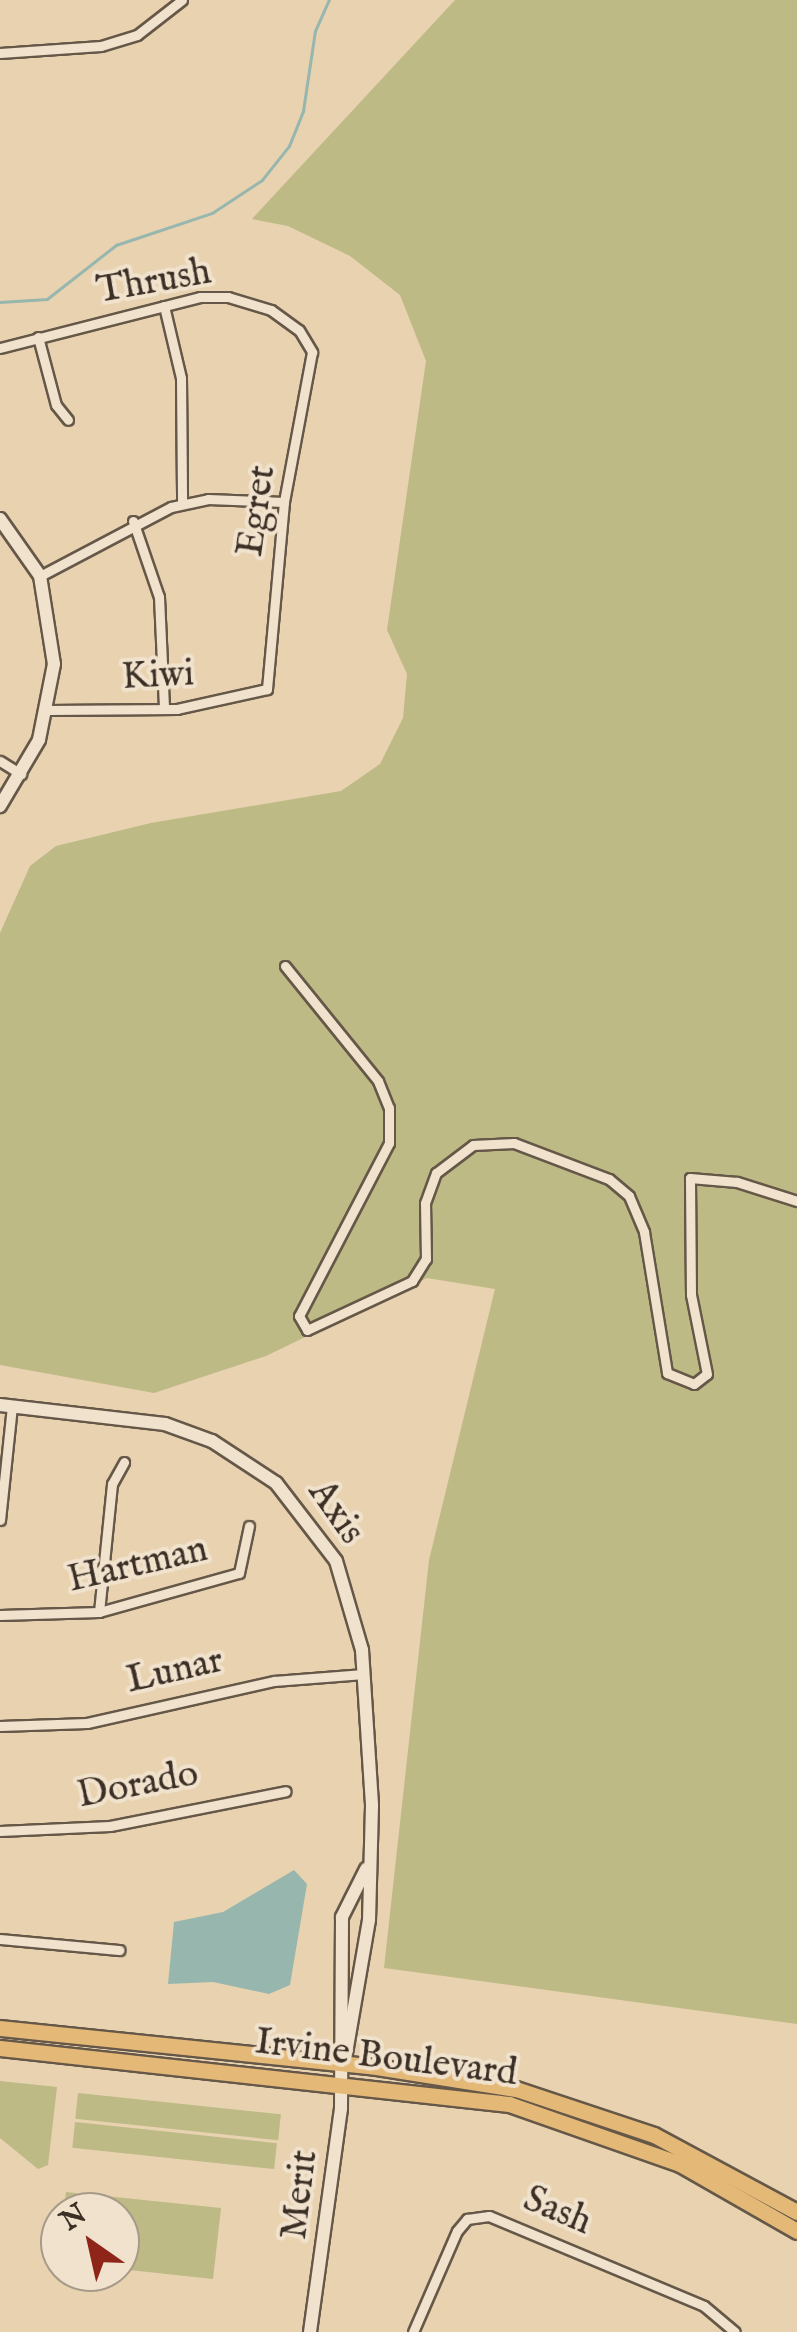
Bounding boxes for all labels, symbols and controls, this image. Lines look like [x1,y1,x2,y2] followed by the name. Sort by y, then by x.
[93,251,215,315] street label: Thrush
[229,463,287,559] street label: Egret
[121,652,195,702] street label: Kiwi
[297,1472,373,1554] street label: Axis
[64,1528,212,1604] street label: Hartman
[122,1639,228,1705] street label: Lunar
[74,1752,202,1820] street label: Dorado
[252,2020,520,2098] street label: Irvine Boulevard
[273,2148,329,2242] street label: Merit
[516,2177,598,2247] street label: Sash
[40,2192,140,2292] north arrow
[54,2197,94,2240] text: N

